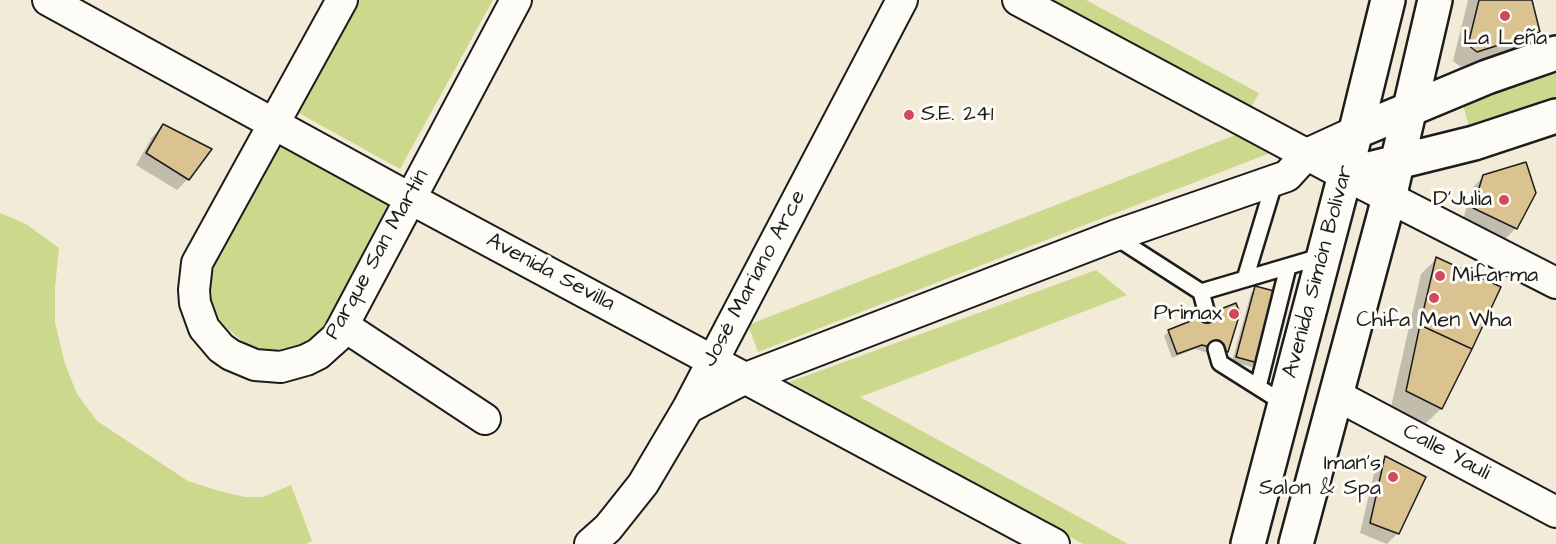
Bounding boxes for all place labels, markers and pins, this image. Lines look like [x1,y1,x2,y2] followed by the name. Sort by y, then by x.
[1498,9,1512,23] marker: La Leña
[1463,26,1547,52] place label: La Leña
[921,102,994,128] place label: S.E. 241
[902,108,916,122] marker: S.E. 241
[1433,187,1492,213] place label: D'Julia
[1497,193,1511,207] marker: D'Julia
[1452,263,1538,289] place label: Mifarma
[1433,269,1447,283] marker: Mifarma
[1427,291,1441,305] marker: Chifa Men Wha
[1154,301,1222,327] place label: Primax
[1227,307,1241,321] marker: Primax
[1356,308,1512,334] place label: Chifa Men Wha
[1259,451,1381,502] place label: Iman's Salon & Spa
[1386,470,1400,484] marker: Iman's Salon & Spa

